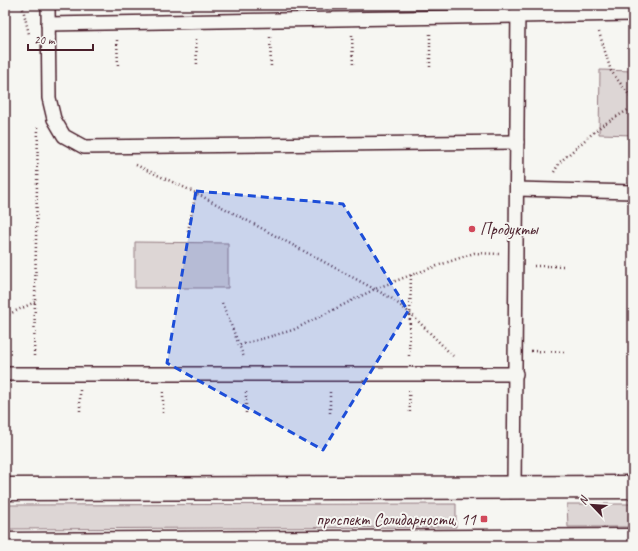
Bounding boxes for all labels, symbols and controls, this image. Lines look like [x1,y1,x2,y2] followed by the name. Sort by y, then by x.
[28,26,93,52] scale bar
[34,32,56,48] text: 20 m
[480,219,540,240] place label: Продукты
[467,224,477,234] marker: Продукты
[572,485,612,525] north arrow
[575,493,592,507] text: N
[316,509,477,530] place label: проспект Солидарности, 11
[479,514,489,524] marker: проспект Солидарности, 11

